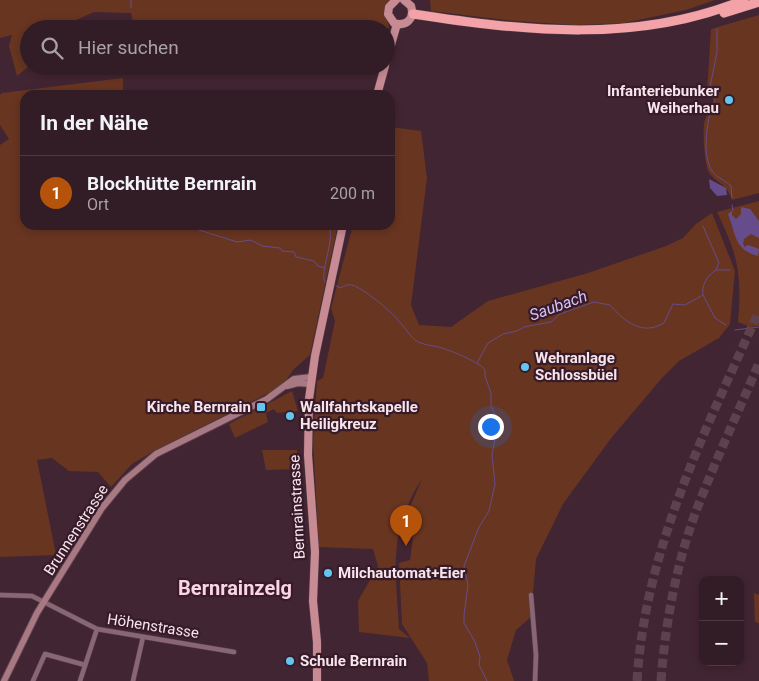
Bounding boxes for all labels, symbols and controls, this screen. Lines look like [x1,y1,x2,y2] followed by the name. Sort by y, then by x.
[20,20,395,75] search box
[38,34,66,62] icon: search
[78,36,179,59] text: Hier suchen
[607,82,720,117] place label: Infanteriebunker Weiherhau
[723,94,735,106] marker: Infanteriebunker Weiherhau
[40,111,148,135] text: In der Nähe
[87,172,257,195] text: Blockhütte Bernrain
[51,184,61,203] text: 1
[330,184,375,203] text: 200 m
[87,195,109,214] text: Ort
[527,286,590,325] water label: Saubach
[535,349,617,384] place label: Wehranlage Schlossbüel
[519,361,531,373] marker: Wehranlage Schlossbüel
[147,398,251,416] place label: Kirche Bernrain
[300,398,418,433] place label: Wallfahrtskapelle Heiligkreuz
[255,401,267,413] marker: Kirche Bernrain
[284,410,296,422] marker: Wallfahrtskapelle Heiligkreuz
[478,414,504,440] your location
[285,454,309,560] street label: Bernrainstrasse
[40,481,112,579] street label: Brunnenstrasse
[390,505,422,546] pin: 1
[338,564,466,582] place label: Milchautomat+Eier
[322,567,334,579] marker: Milchautomat+Eier
[178,576,292,600] district label: Bernrainzelg
[699,576,744,666] map controls
[699,576,744,621] button: +
[106,610,200,642] street label: Höhenstrasse
[699,621,744,666] button: −
[300,652,407,670] place label: Schule Bernrain
[284,655,296,667] marker: Schule Bernrain

